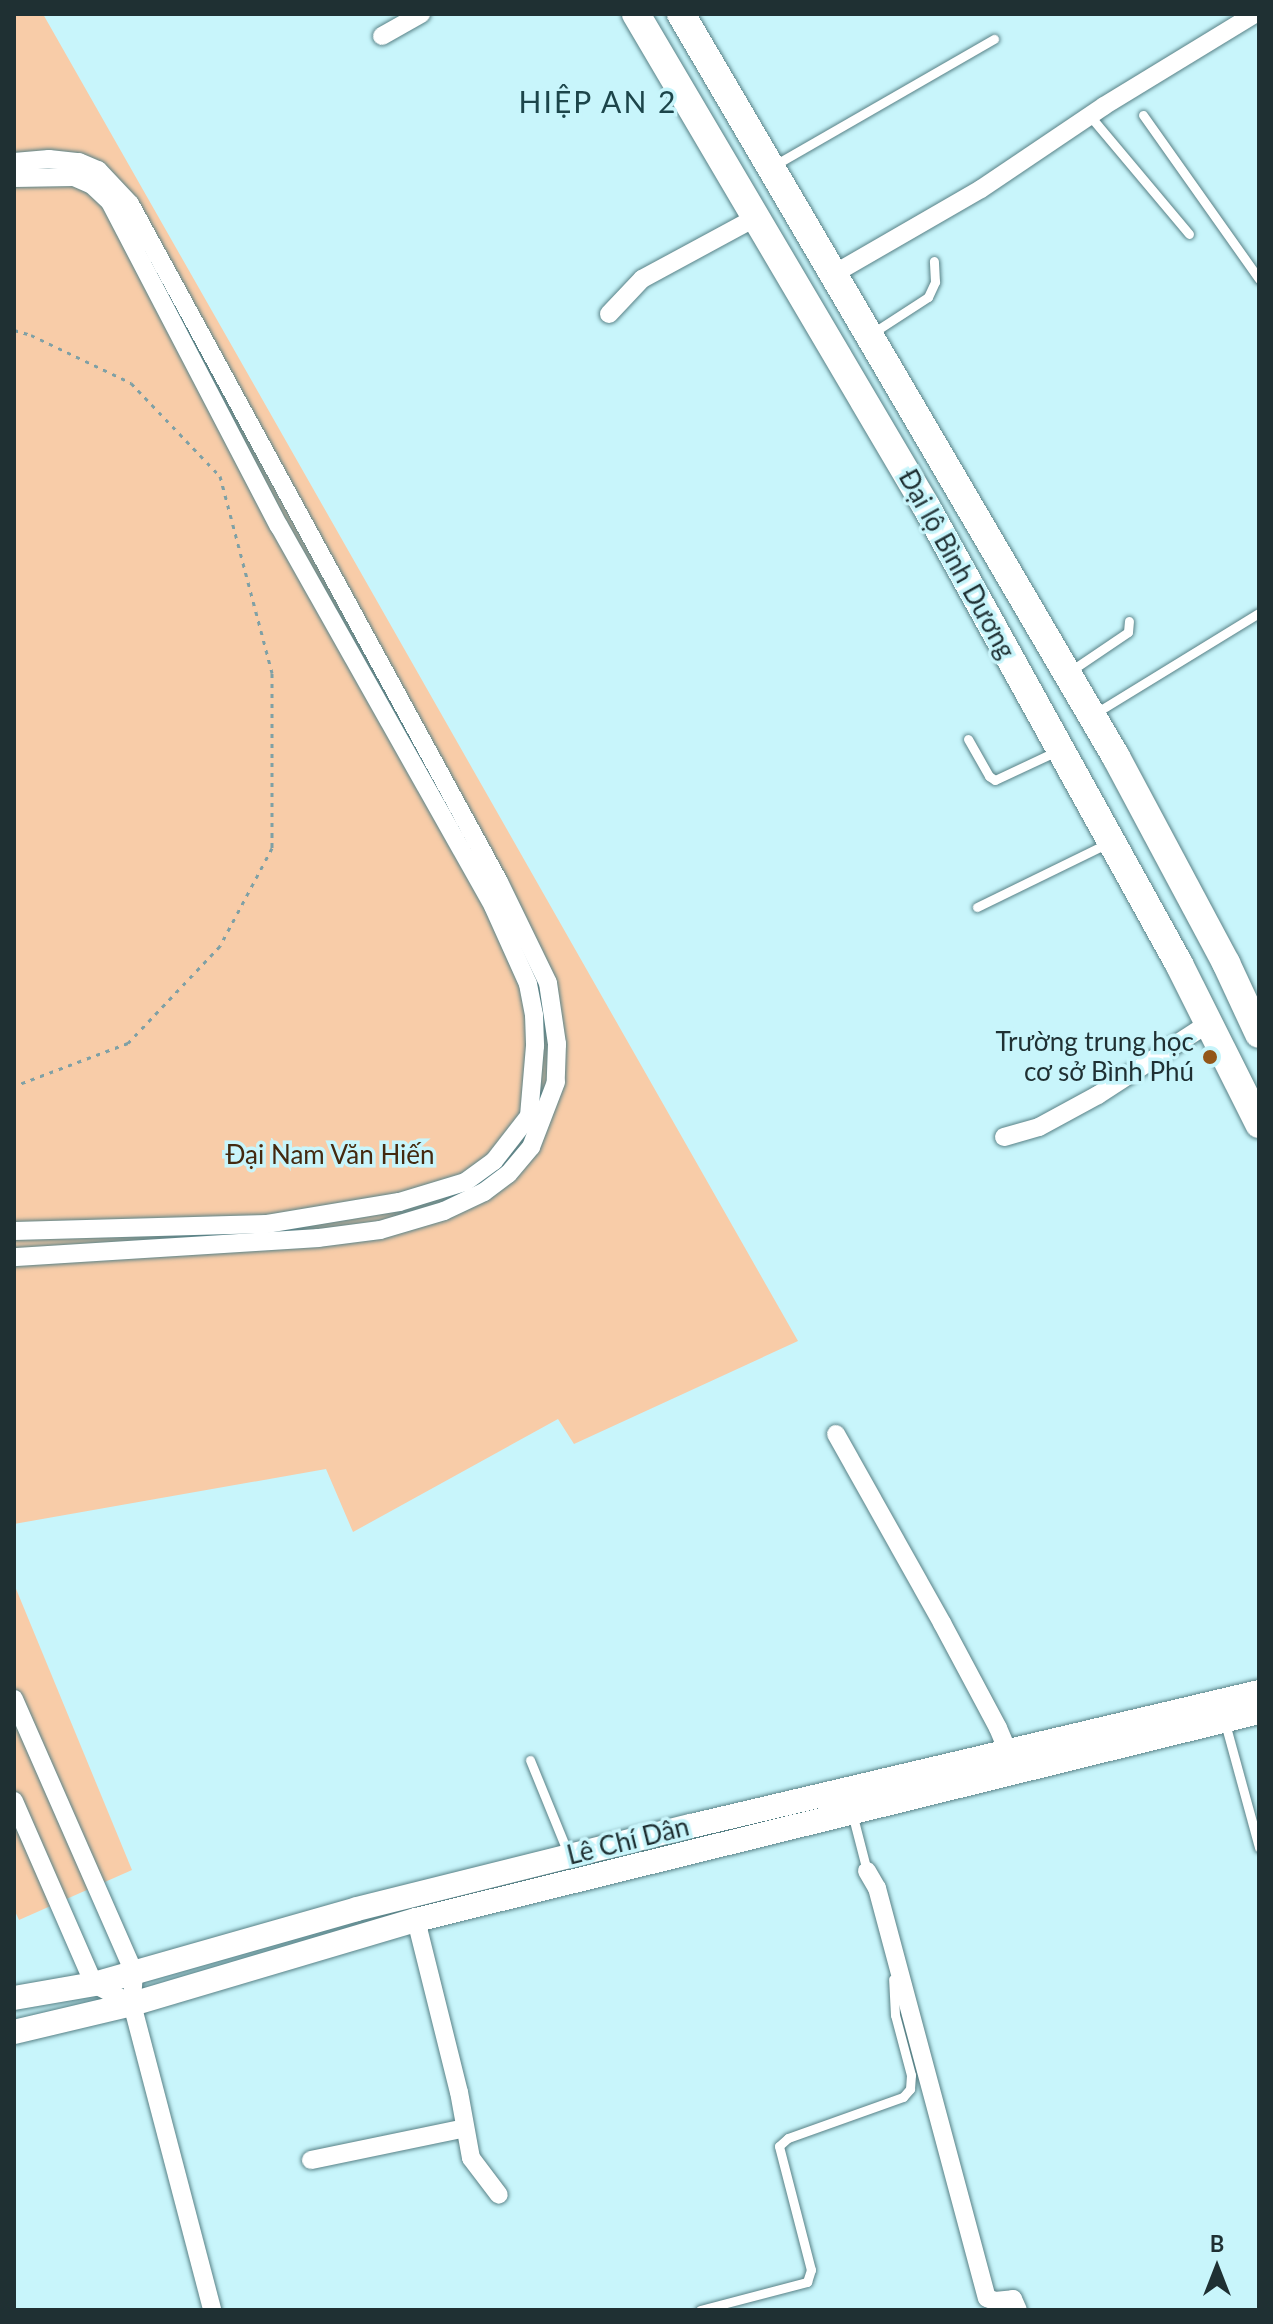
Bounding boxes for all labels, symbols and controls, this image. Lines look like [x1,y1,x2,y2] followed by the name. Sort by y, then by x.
[518,83,678,119] district label: HIỆP AN 2
[892,464,1022,664] street label: Đại lộ Bình Dương
[995,1026,1194,1088] place label: Trường trung học cơ sở Bình Phú
[1201,1048,1219,1066] marker: Trường trung học cơ sở Bình Phú
[225,1139,435,1171] park label: Đại Nam Văn Hiến
[564,1811,692,1871] street label: Lê Chí Dân
[1177,2228,1257,2308] north arrow
[1210,2230,1224,2257] text: B

